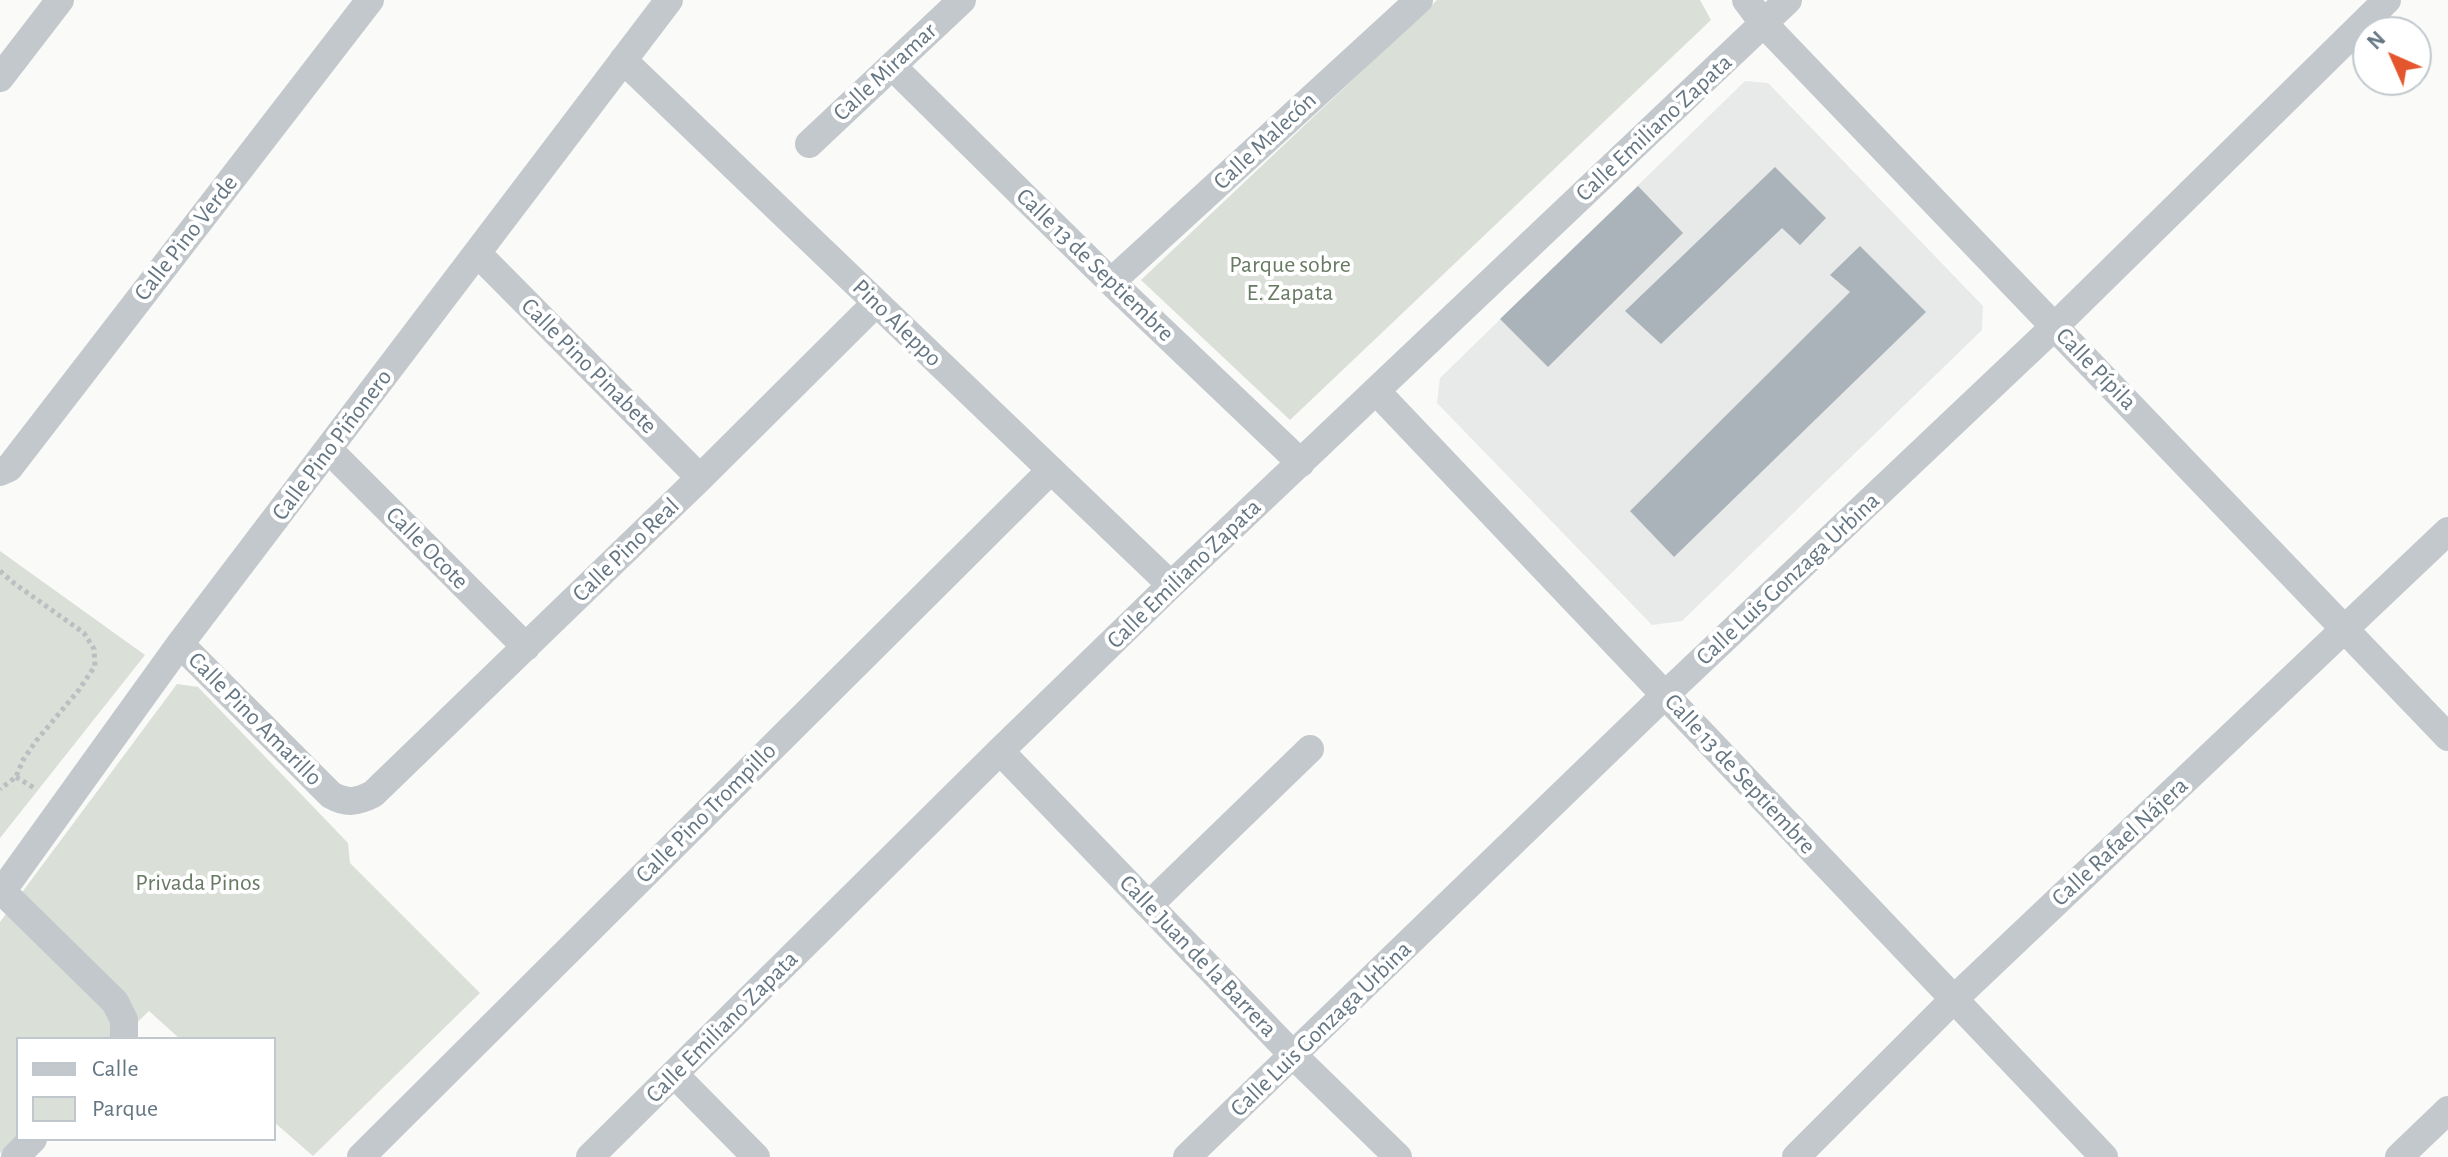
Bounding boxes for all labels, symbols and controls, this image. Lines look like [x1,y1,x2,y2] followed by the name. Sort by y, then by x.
[2352,16,2432,96] north arrow
[827,17,943,127] street label: Calle Miramar
[2363,27,2390,54] text: N
[1570,48,1738,208] street label: Calle Emiliano Zapata
[1207,86,1323,196] street label: Calle Malecón
[128,169,244,307] street label: Calle Pino Verde
[1010,182,1180,348] street label: Calle 13 de Septiembre
[1229,251,1351,307] park label: Parque sobre E. Zapata
[846,273,948,373] street label: Pino Aleppo
[515,292,663,440] street label: Calle Pino Pinabete
[2050,322,2142,416] street label: Calle Pípila
[266,364,398,526] street label: Calle Pino Piñonero
[1690,486,1886,672] street label: Calle Luis Gonzaga Urbina
[567,492,685,608] street label: Calle Pino Real
[1101,493,1267,655] street label: Calle Emiliano Zapata
[380,501,474,595] street label: Calle Ocote
[182,646,328,792] street label: Calle Pino Amarillo
[1658,688,1822,860] street label: Calle 13 de Septiembre
[630,737,782,889] street label: Calle Pino Trompillo
[2046,771,2194,913] street label: Calle Rafael Nájera
[135,869,261,897] park label: Privada Pinos
[1113,869,1283,1043] street label: Calle Juan de la Barrera
[1225,935,1417,1123] street label: Calle Luis Gonzaga Urbina
[640,945,804,1109] street label: Calle Emiliano Zapata
[16,1037,276,1141] legend
[92,1057,139,1081] text: Calle
[92,1097,158,1121] text: Parque

